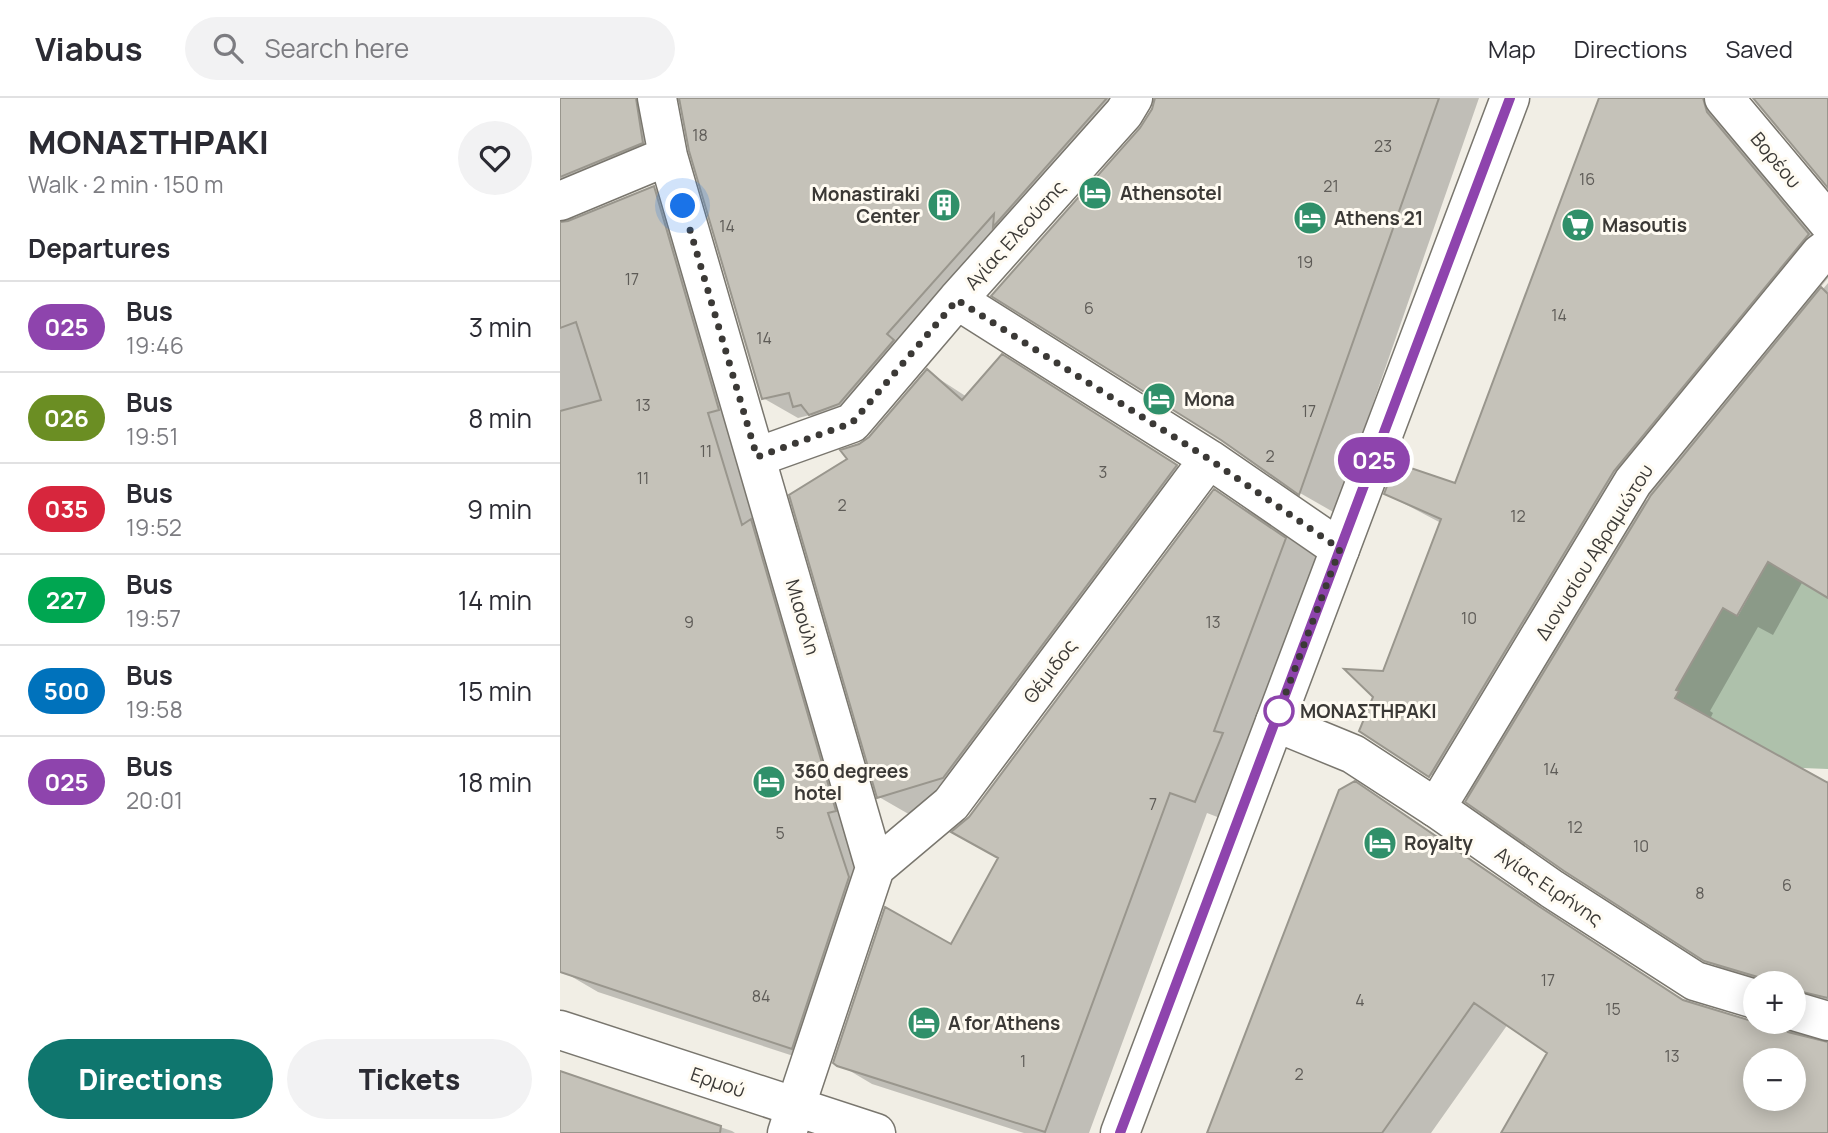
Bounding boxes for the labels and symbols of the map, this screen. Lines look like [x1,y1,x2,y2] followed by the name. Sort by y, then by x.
[692,124,708,146] house number: 18
[1745,126,1807,194] street label: Βορέου
[1374,135,1392,157] house number: 23
[1579,168,1595,190] house number: 16
[1076,174,1114,212] hotel icon: Athensotel
[959,175,1071,295] street label: Αγίας Ελεούσης
[1323,175,1339,197] house number: 21
[1120,180,1222,206] place label: Athensotel
[812,181,920,229] place label: Monastiraki Center
[925,186,963,224] building icon: Monastiraki Center
[665,188,700,223] your location
[1291,199,1329,237] hotel icon: Athens 21
[1334,205,1423,231] place label: Athens 21
[1559,206,1597,244] supermarket icon: Masoutis
[1602,212,1687,238] place label: Masoutis
[719,215,735,237] house number: 14
[1297,251,1313,273] house number: 19
[625,268,639,290] house number: 17
[1084,297,1094,319] house number: 6
[1551,304,1567,326] house number: 14
[756,327,772,349] house number: 14
[1140,380,1178,418] hotel icon: Mona
[1184,386,1235,412] place label: Mona
[635,394,651,416] house number: 13
[1302,400,1316,422] house number: 17
[1334,437,1414,483] line badge: 025
[700,440,712,462] house number: 11
[1265,445,1275,467] house number: 2
[1529,459,1659,645] street label: Διονυσίου Αβραμιώτου
[1099,461,1107,483] house number: 3
[637,467,649,489] house number: 11
[837,494,847,516] house number: 2
[1510,505,1526,527] house number: 12
[780,576,826,658] street label: Μιαούλη
[1461,607,1477,629] house number: 10
[684,611,694,633] house number: 9
[1205,611,1221,633] house number: 13
[1017,634,1083,708] street label: Θέμιδος
[1264,696,1294,726] marker: ΜΟΝΑΣΤΗΡΑΚΙ
[1300,698,1437,724] place label: ΜΟΝΑΣΤΗΡΑΚΙ
[794,758,909,806] place label: 360 degrees hotel
[1543,758,1559,780] house number: 14
[750,763,788,801] hotel icon: 360 degrees hotel
[1149,793,1157,815] house number: 7
[1567,816,1583,838] house number: 12
[775,822,785,844] house number: 5
[1361,824,1399,862] hotel icon: Royalty
[1404,830,1473,856] place label: Royalty
[1633,835,1649,857] house number: 10
[1490,840,1608,932] street label: Αγίας Ειρήνης
[1782,874,1792,896] house number: 6
[1695,882,1705,904] house number: 8
[1541,969,1555,991] house number: 17
[752,985,770,1007] house number: 84
[1355,989,1365,1011] house number: 4
[1605,998,1621,1020] house number: 15
[905,1004,943,1042] hotel icon: A for Athens
[948,1010,1060,1036] place label: A for Athens
[1664,1045,1680,1067] house number: 13
[1020,1050,1026,1072] house number: 1
[687,1061,749,1103] street label: Ερμού
[1294,1063,1304,1085] house number: 2

